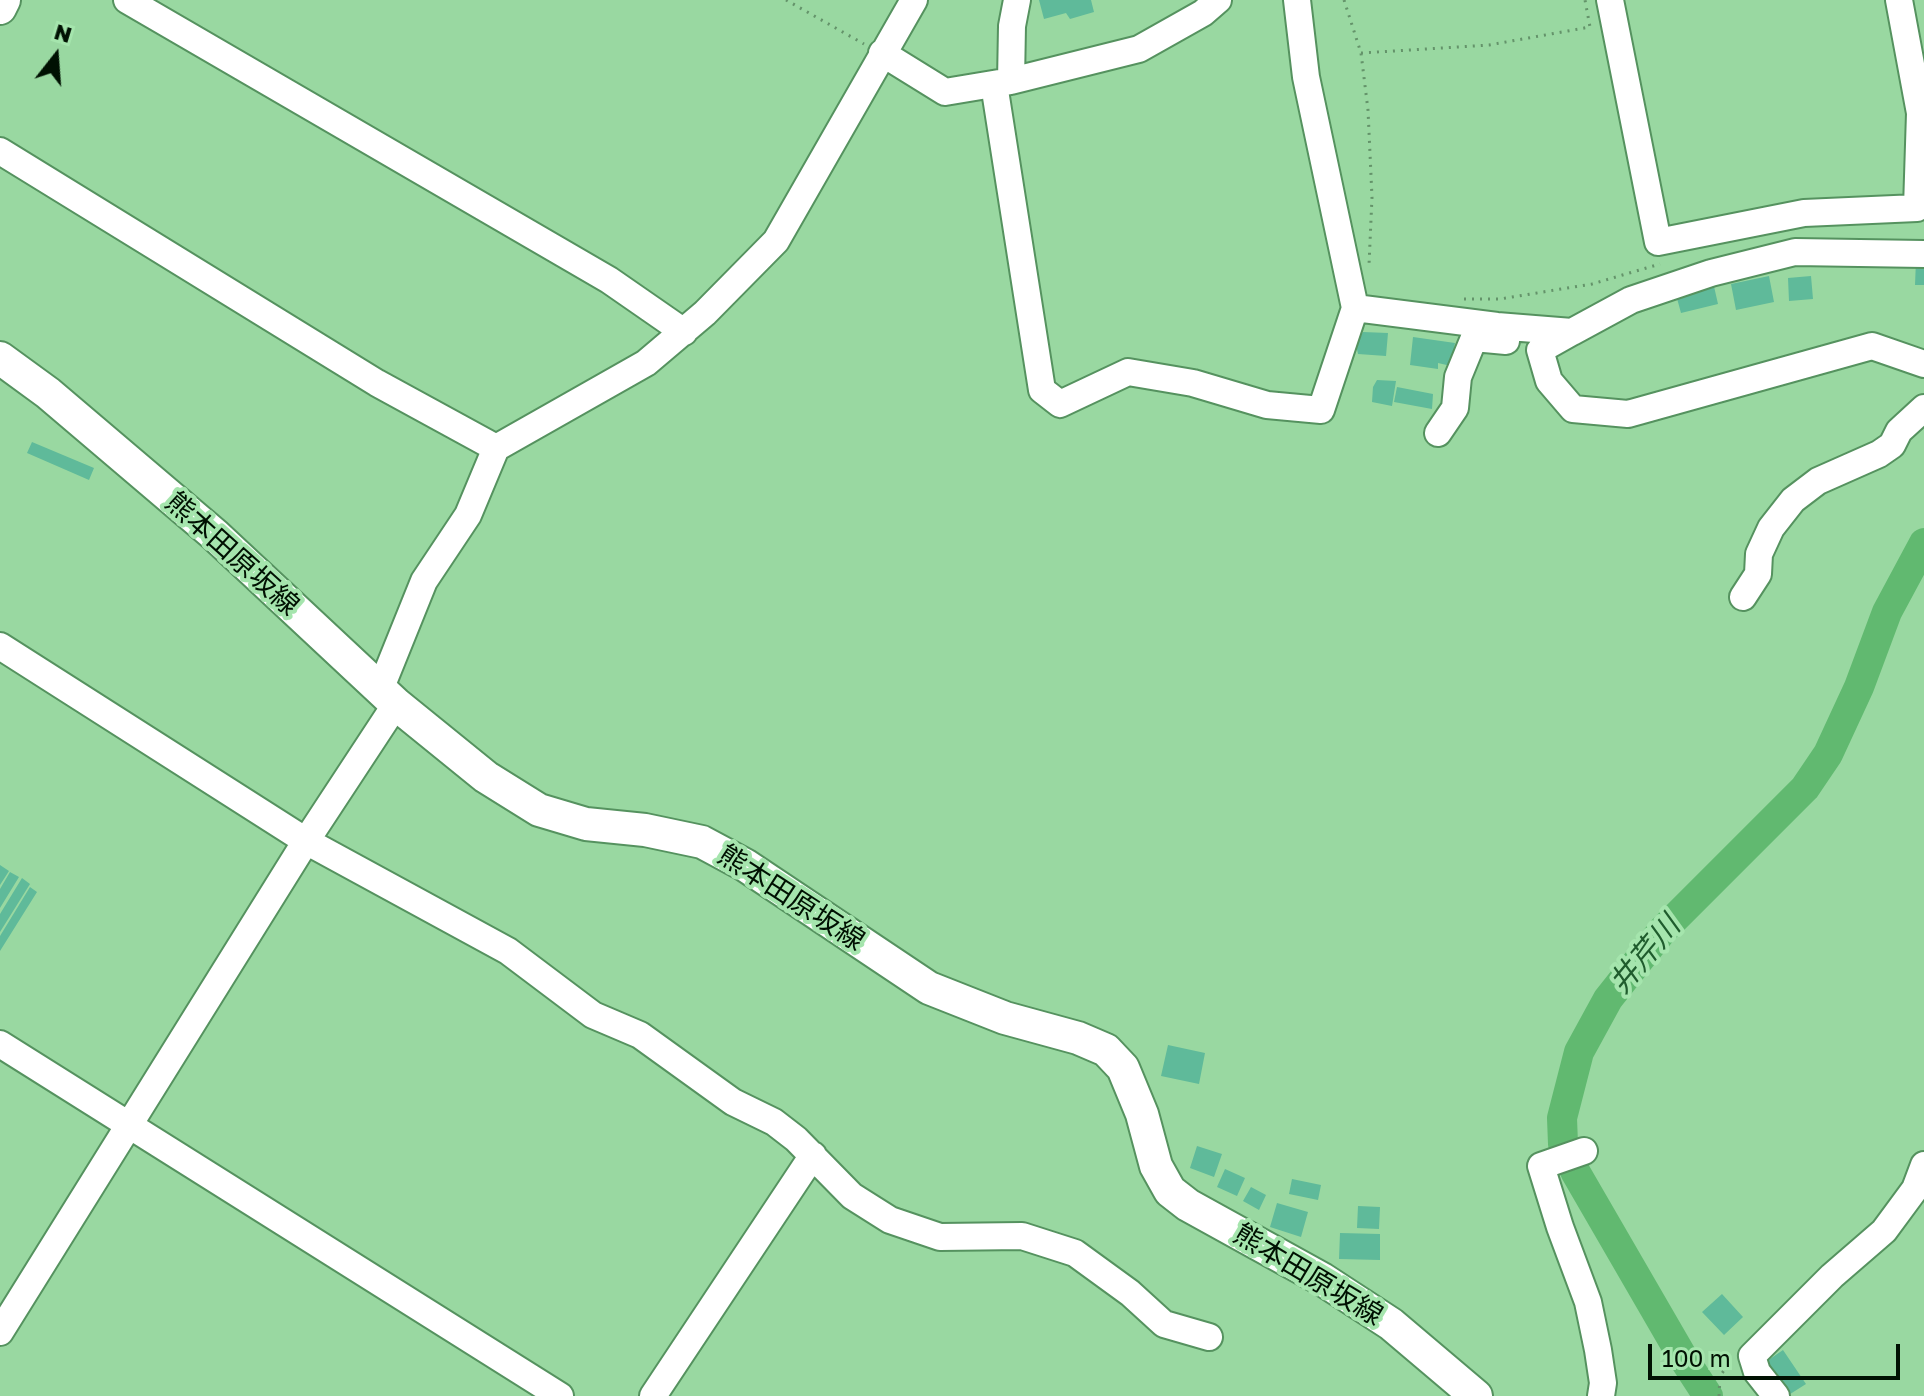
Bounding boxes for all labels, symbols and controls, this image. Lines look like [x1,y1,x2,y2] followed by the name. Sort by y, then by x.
[16,16,96,96] north arrow
[51,17,75,48] text: N
[158,485,306,623] street label: 熊本田原坂線
[711,838,871,958] street label: 熊本田原坂線
[1602,909,1688,1001] water label: 井芹川
[1227,1217,1389,1333] street label: 熊本田原坂線
[1652,1328,1904,1378] scale bar
[1662,1343,1731,1372] text: 100 m

